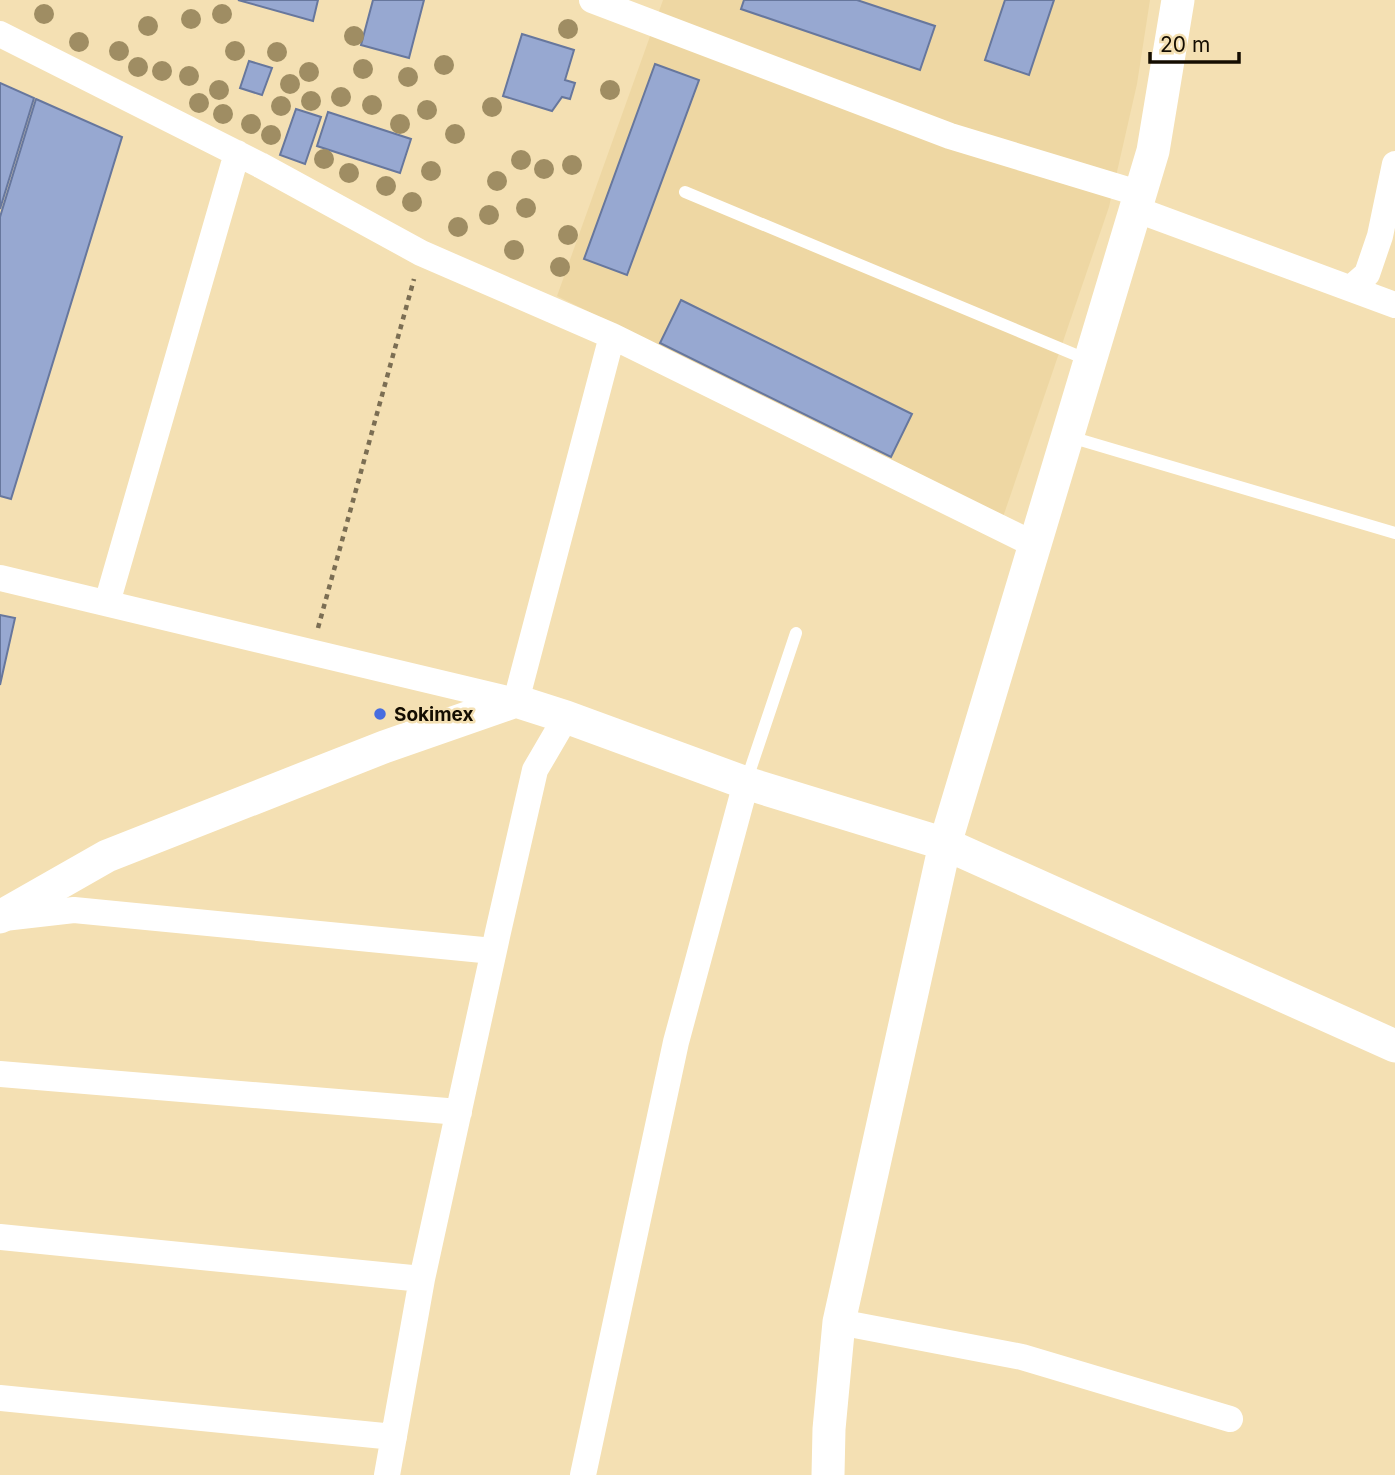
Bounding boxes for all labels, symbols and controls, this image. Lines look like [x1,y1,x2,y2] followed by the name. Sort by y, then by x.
[1150,21,1239,65] scale bar
[1160,32,1210,57] text: 20 m
[394,703,474,726] place label: Sokimex
[372,706,388,722] marker: Sokimex

